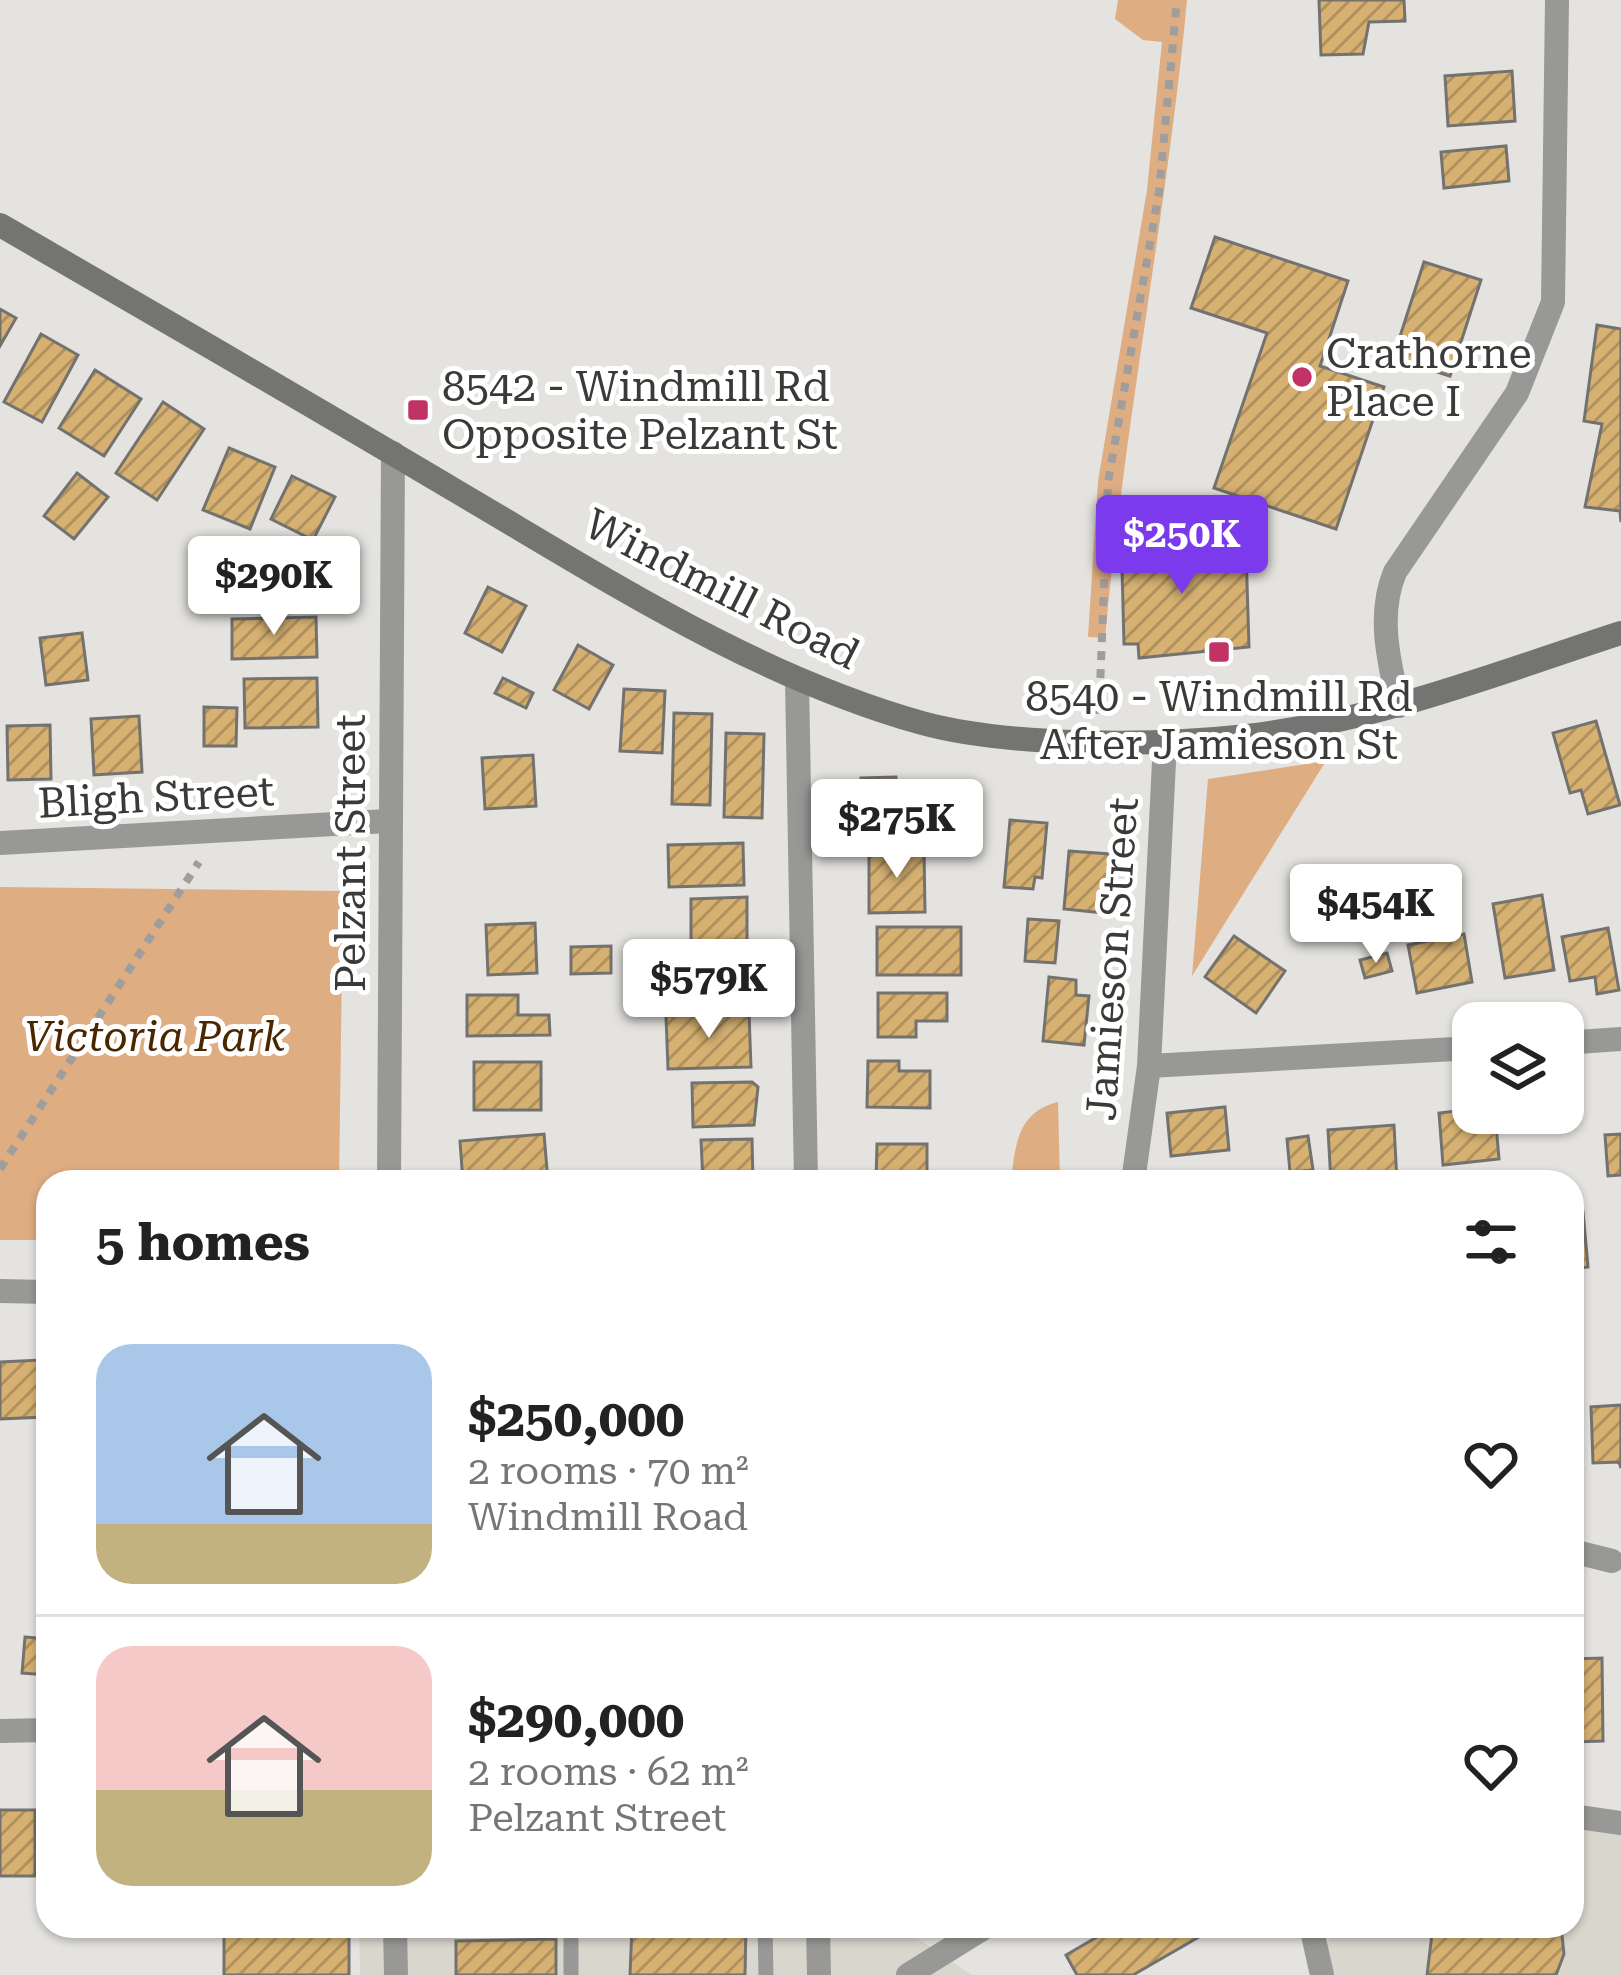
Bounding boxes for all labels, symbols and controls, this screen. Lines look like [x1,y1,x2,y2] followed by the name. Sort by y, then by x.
[1326,329,1532,426] place label: Crathorne Place I
[442,362,838,459] place label: 8542 - Windmill Rd Opposite Pelzant St
[1289,364,1315,390] marker: Crathorne Place I
[405,397,431,423] marker: 8542 - Windmill Rd Opposite Pelzant St
[1098,495,1266,597] pin: $250K
[577,499,867,679] street label: Windmill Road
[1123,511,1241,557] text: $250K
[190,536,358,638] pin: $290K
[215,552,333,598] text: $290K
[1206,639,1232,665] marker: 8540 - Windmill Rd After Jamieson St
[1025,672,1413,769] place label: 8540 - Windmill Rd After Jamieson St
[326,714,375,992] street label: Pelzant Street
[37,766,275,828] street label: Bligh Street
[813,779,981,881] pin: $275K
[838,795,956,841] text: $275K
[1076,796,1148,1122] street label: Jamieson Street
[1292,864,1460,966] pin: $454K
[1317,880,1435,926] text: $454K
[625,939,793,1041] pin: $579K
[650,955,768,1001] text: $579K
[1452,1002,1584,1134] map controls
[1452,1002,1584,1134] button: layers
[24,1012,286,1061] park label: Victoria Park
[1458,1209,1524,1275] icon: filters
[96,1213,310,1272] text: 5 homes
[468,1389,684,1448] text: $250,000
[192,1392,336,1536] icon: home
[1458,1431,1524,1497] icon: heart
[468,1448,749,1494] text: 2 rooms · 70 m²
[468,1494,748,1540] text: Windmill Road
[468,1690,684,1749] text: $290,000
[192,1694,336,1838] icon: home
[1458,1733,1524,1799] icon: heart
[468,1749,749,1795] text: 2 rooms · 62 m²
[468,1795,726,1841] text: Pelzant Street

